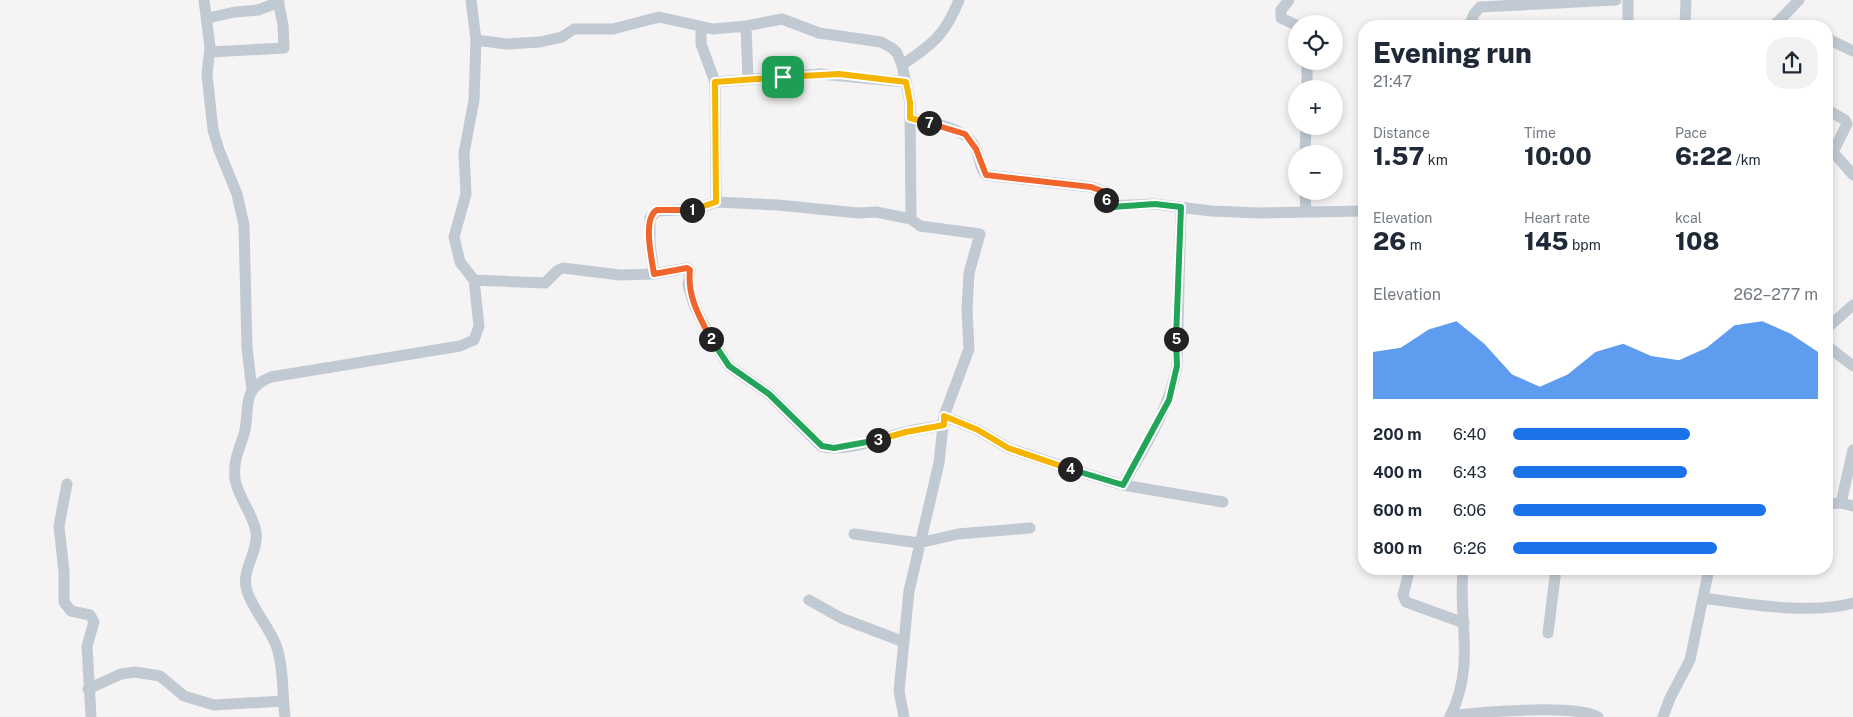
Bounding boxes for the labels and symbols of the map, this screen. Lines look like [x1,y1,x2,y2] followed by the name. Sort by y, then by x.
[762,56,804,98] pin
[916,110,942,136] pin: 7
[1094,188,1118,212] pin: 6
[680,198,704,222] pin: 1
[698,326,724,352] pin: 2
[1164,326,1188,352] pin: 5
[866,428,890,452] pin: 3
[1058,456,1082,482] pin: 4

